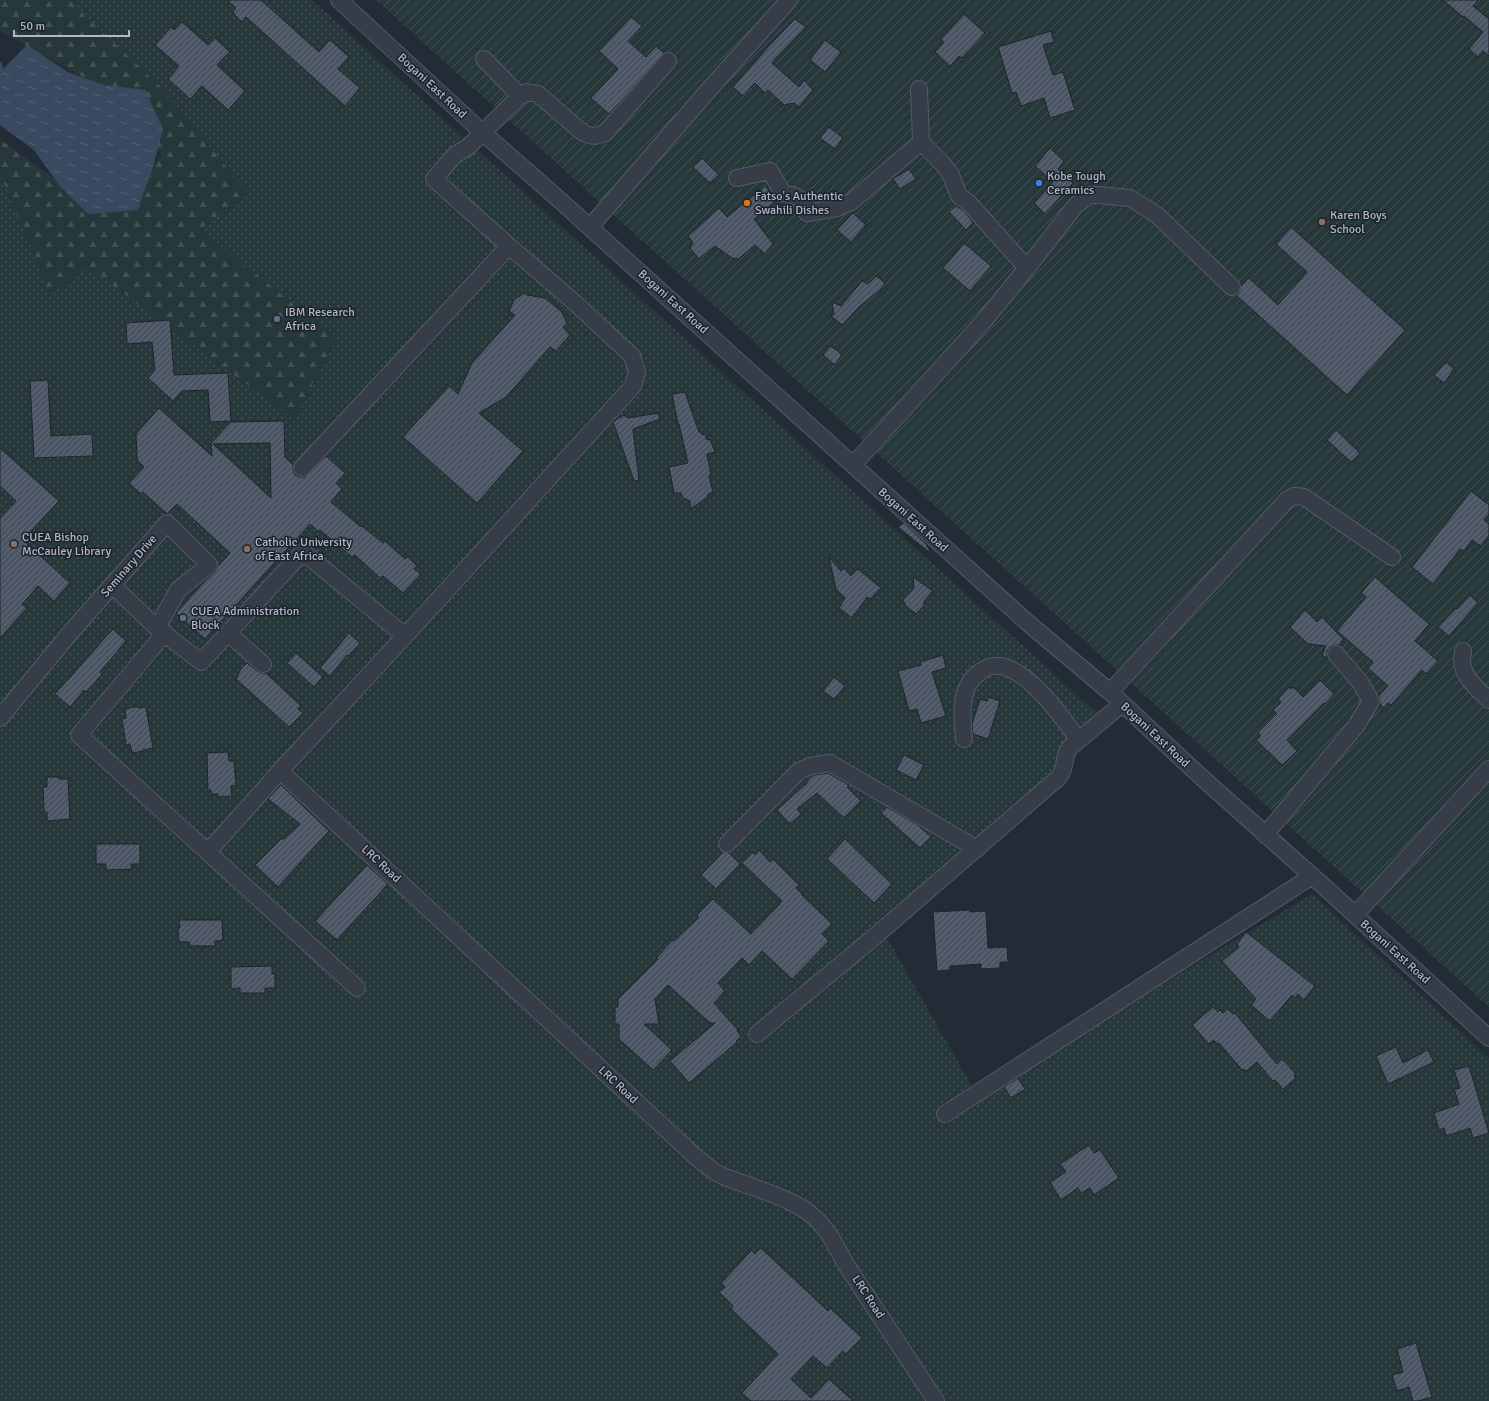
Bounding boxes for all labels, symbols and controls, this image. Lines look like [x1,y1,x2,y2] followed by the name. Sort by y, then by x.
[14,12,129,38] scale bar
[20,19,45,34] text: 50 m
[394,50,470,122] street label: Bogani East Road
[1047,169,1106,198] place label: Kobe Tough Ceramics
[1034,178,1044,188] marker: Kobe Tough Ceramics
[755,189,843,218] place label: Fatso's Authentic Swahili Dishes
[742,198,752,208] marker: Fatso's Authentic Swahili Dishes
[1330,208,1387,237] place label: Karen Boys School
[1317,217,1327,227] marker: Karen Boys School
[635,267,711,337] street label: Bogani East Road
[285,305,355,334] place label: IBM Research Africa
[272,314,282,324] marker: IBM Research Africa
[875,485,951,555] street label: Bogani East Road
[22,530,111,559] place label: CUEA Bishop McCauley Library
[98,532,160,600] street label: Seminary Drive
[255,535,352,564] place label: Catholic University of East Africa
[9,539,19,549] marker: CUEA Bishop McCauley Library
[242,544,252,554] marker: Catholic University of East Africa
[191,604,299,633] place label: CUEA Administration Block
[178,613,188,623] marker: CUEA Administration Block
[1117,699,1193,771] street label: Bogani East Road
[358,842,404,886] street label: LRC Road
[1357,917,1433,987] street label: Bogani East Road
[595,1063,641,1107] street label: LRC Road
[848,1272,888,1322] street label: LRC Road

